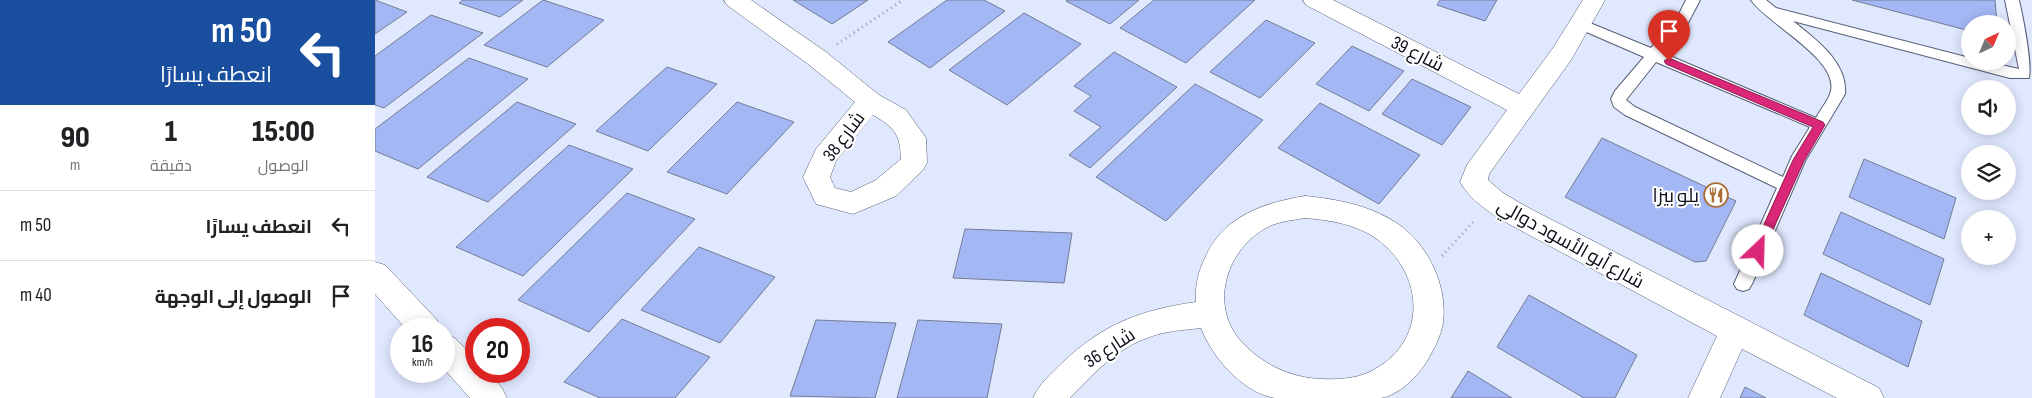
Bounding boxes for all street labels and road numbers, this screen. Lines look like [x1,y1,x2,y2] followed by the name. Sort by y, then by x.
[1387,31,1448,78] street label: شارع 39
[818,108,871,167] street label: شارع 38
[1492,194,1648,296] street label: شارع أبو الأسود دوالي
[1080,323,1140,374] street label: شارع 36

